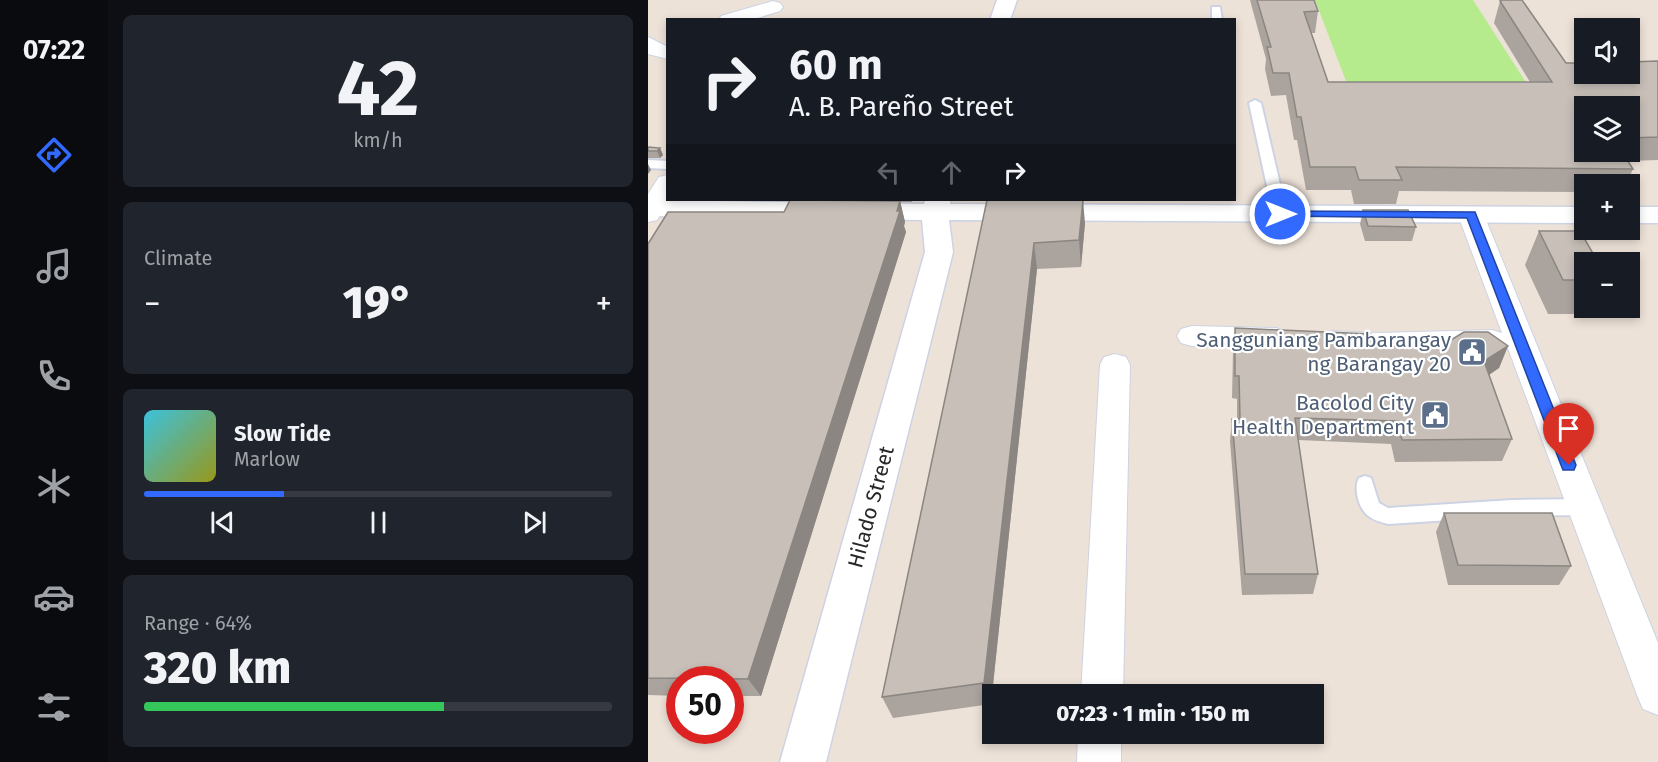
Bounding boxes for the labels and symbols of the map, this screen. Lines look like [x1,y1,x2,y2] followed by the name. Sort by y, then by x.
[1248,182,1312,246] position arrow
[1196,327,1452,377] place label: Sangguniang Pambarangay ng Barangay 20
[1456,336,1488,368] public building icon: Sangguniang Pambarangay ng Barangay 20
[1232,390,1415,440] place label: Bacolod City Health Department
[1419,399,1451,431] public building icon: Bacolod City Health Department
[1543,403,1594,465] pin
[842,443,900,571] street label: Hilado Street
[666,666,744,744] speed limit sign: 50

